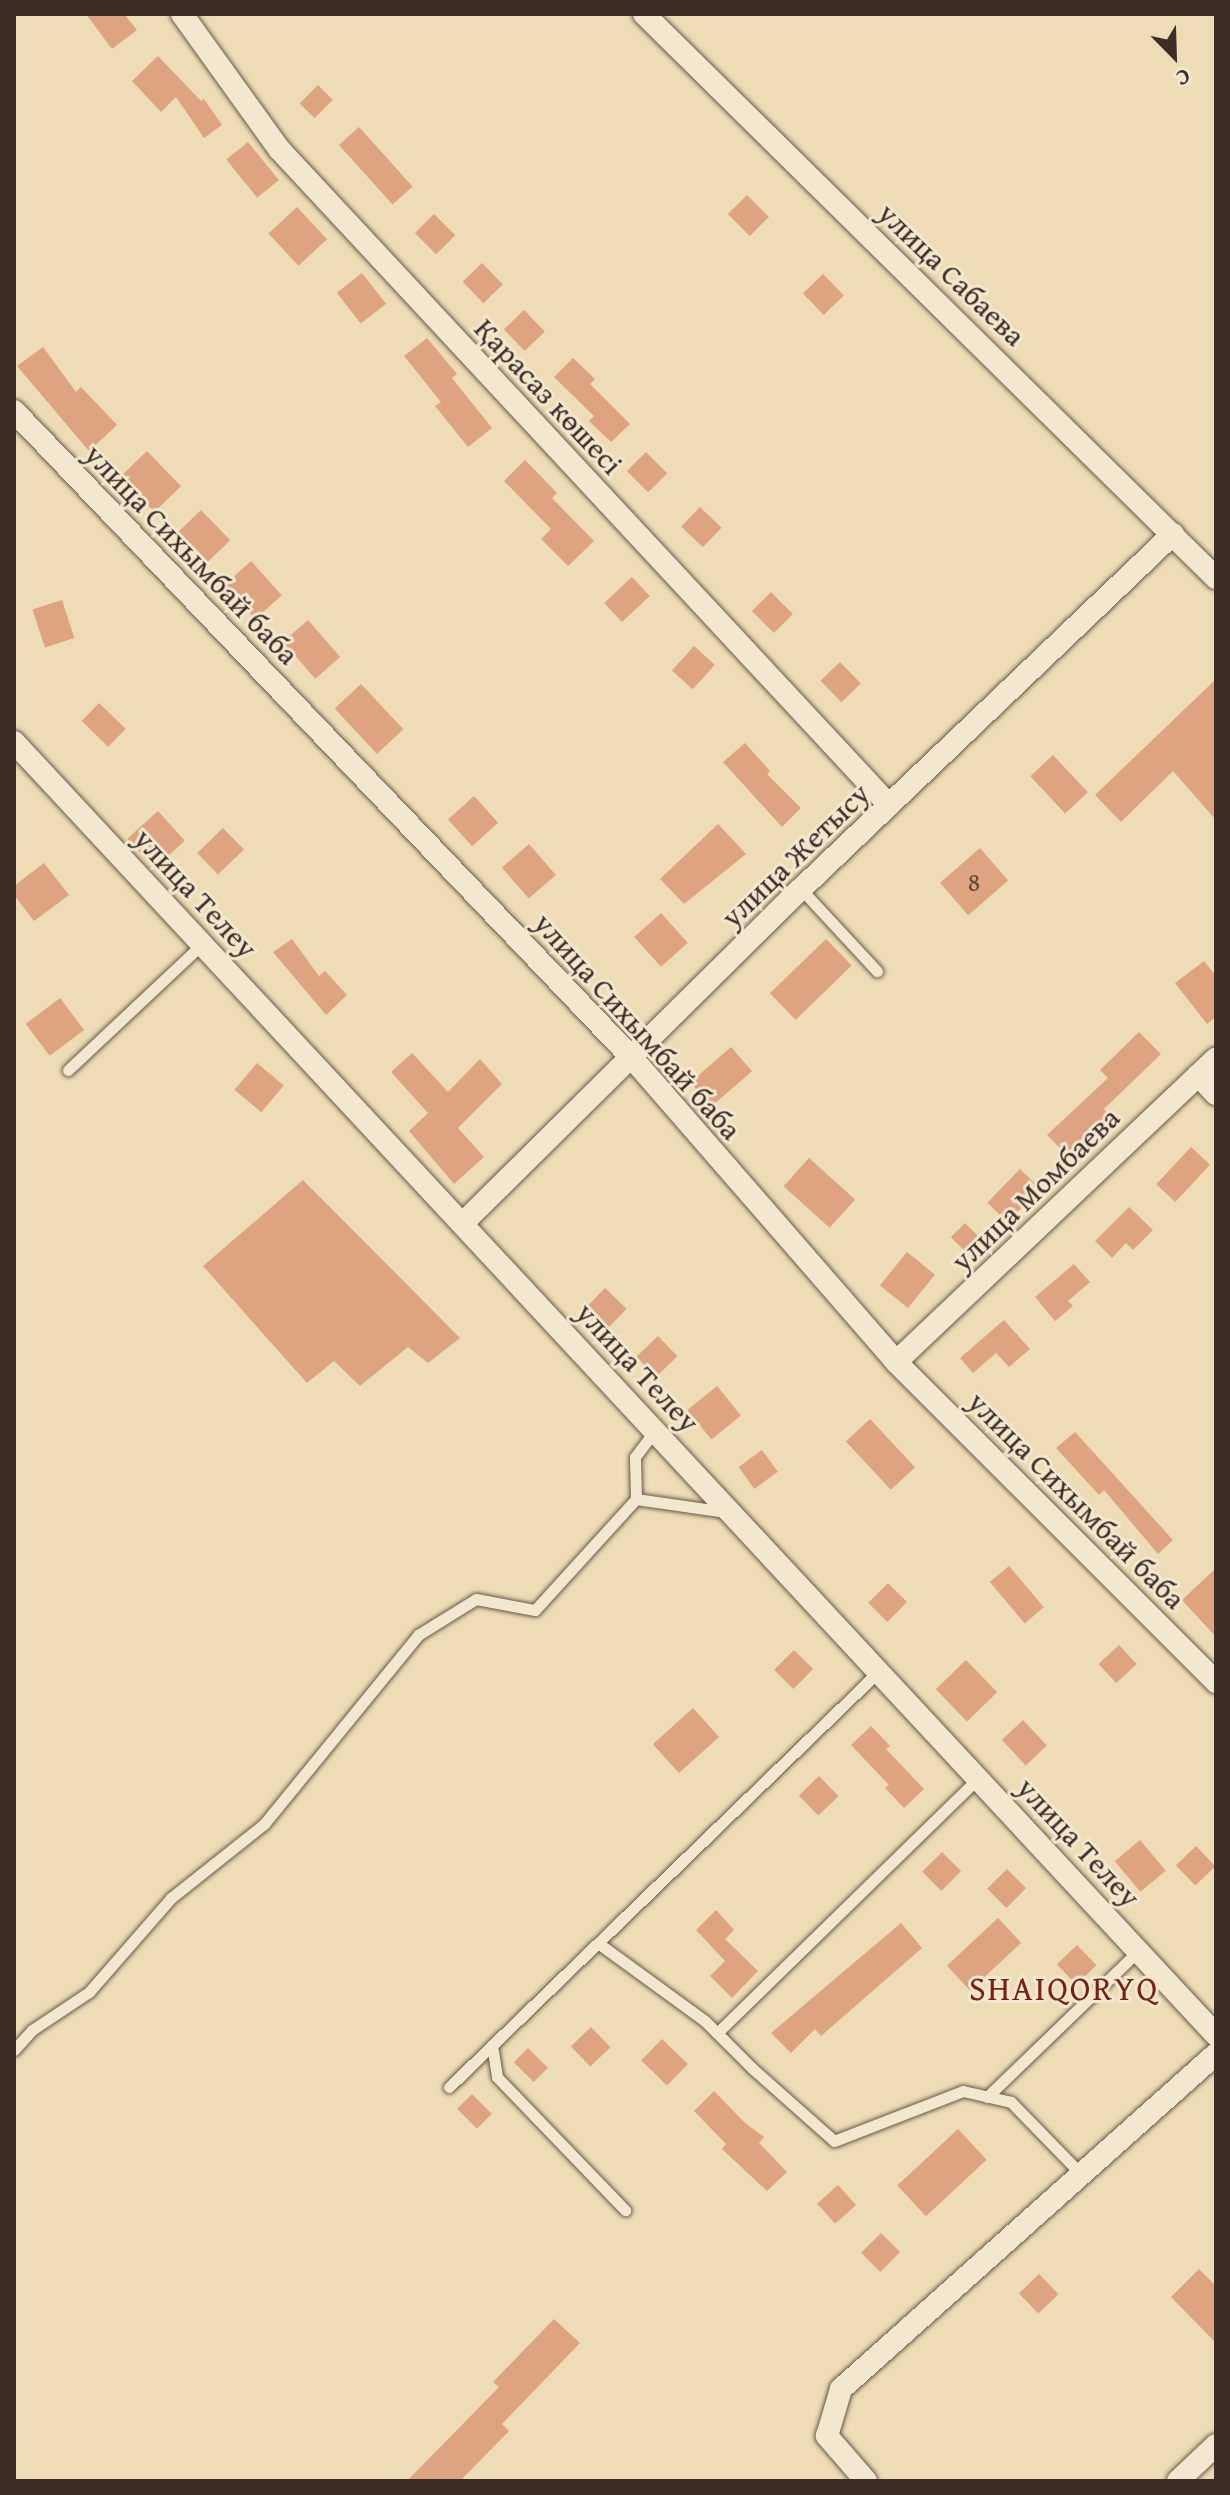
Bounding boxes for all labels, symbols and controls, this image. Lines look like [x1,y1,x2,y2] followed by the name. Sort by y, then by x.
[1134,16,1214,96] north arrow
[1171,61,1195,95] text: С
[871,195,1033,353] street label: улица Сабаева
[467,310,631,482] street label: Қарасаз көшесі
[77,436,307,672] street label: улица Сихымбай баба
[713,775,877,935] street label: улица Жетысу
[127,821,265,965] street label: улица Телеу
[968,866,980,898] house number: 8
[527,905,749,1147] street label: улица Сихымбай баба
[943,1099,1127,1279] street label: улица Момбаева
[569,1295,707,1439] street label: улица Телеу
[961,1384,1193,1616] street label: улица Сихымбай баба
[1010,1770,1148,1914] street label: улица Телеу
[969,1968,1159,2008] district label: SHAIQORYQ

